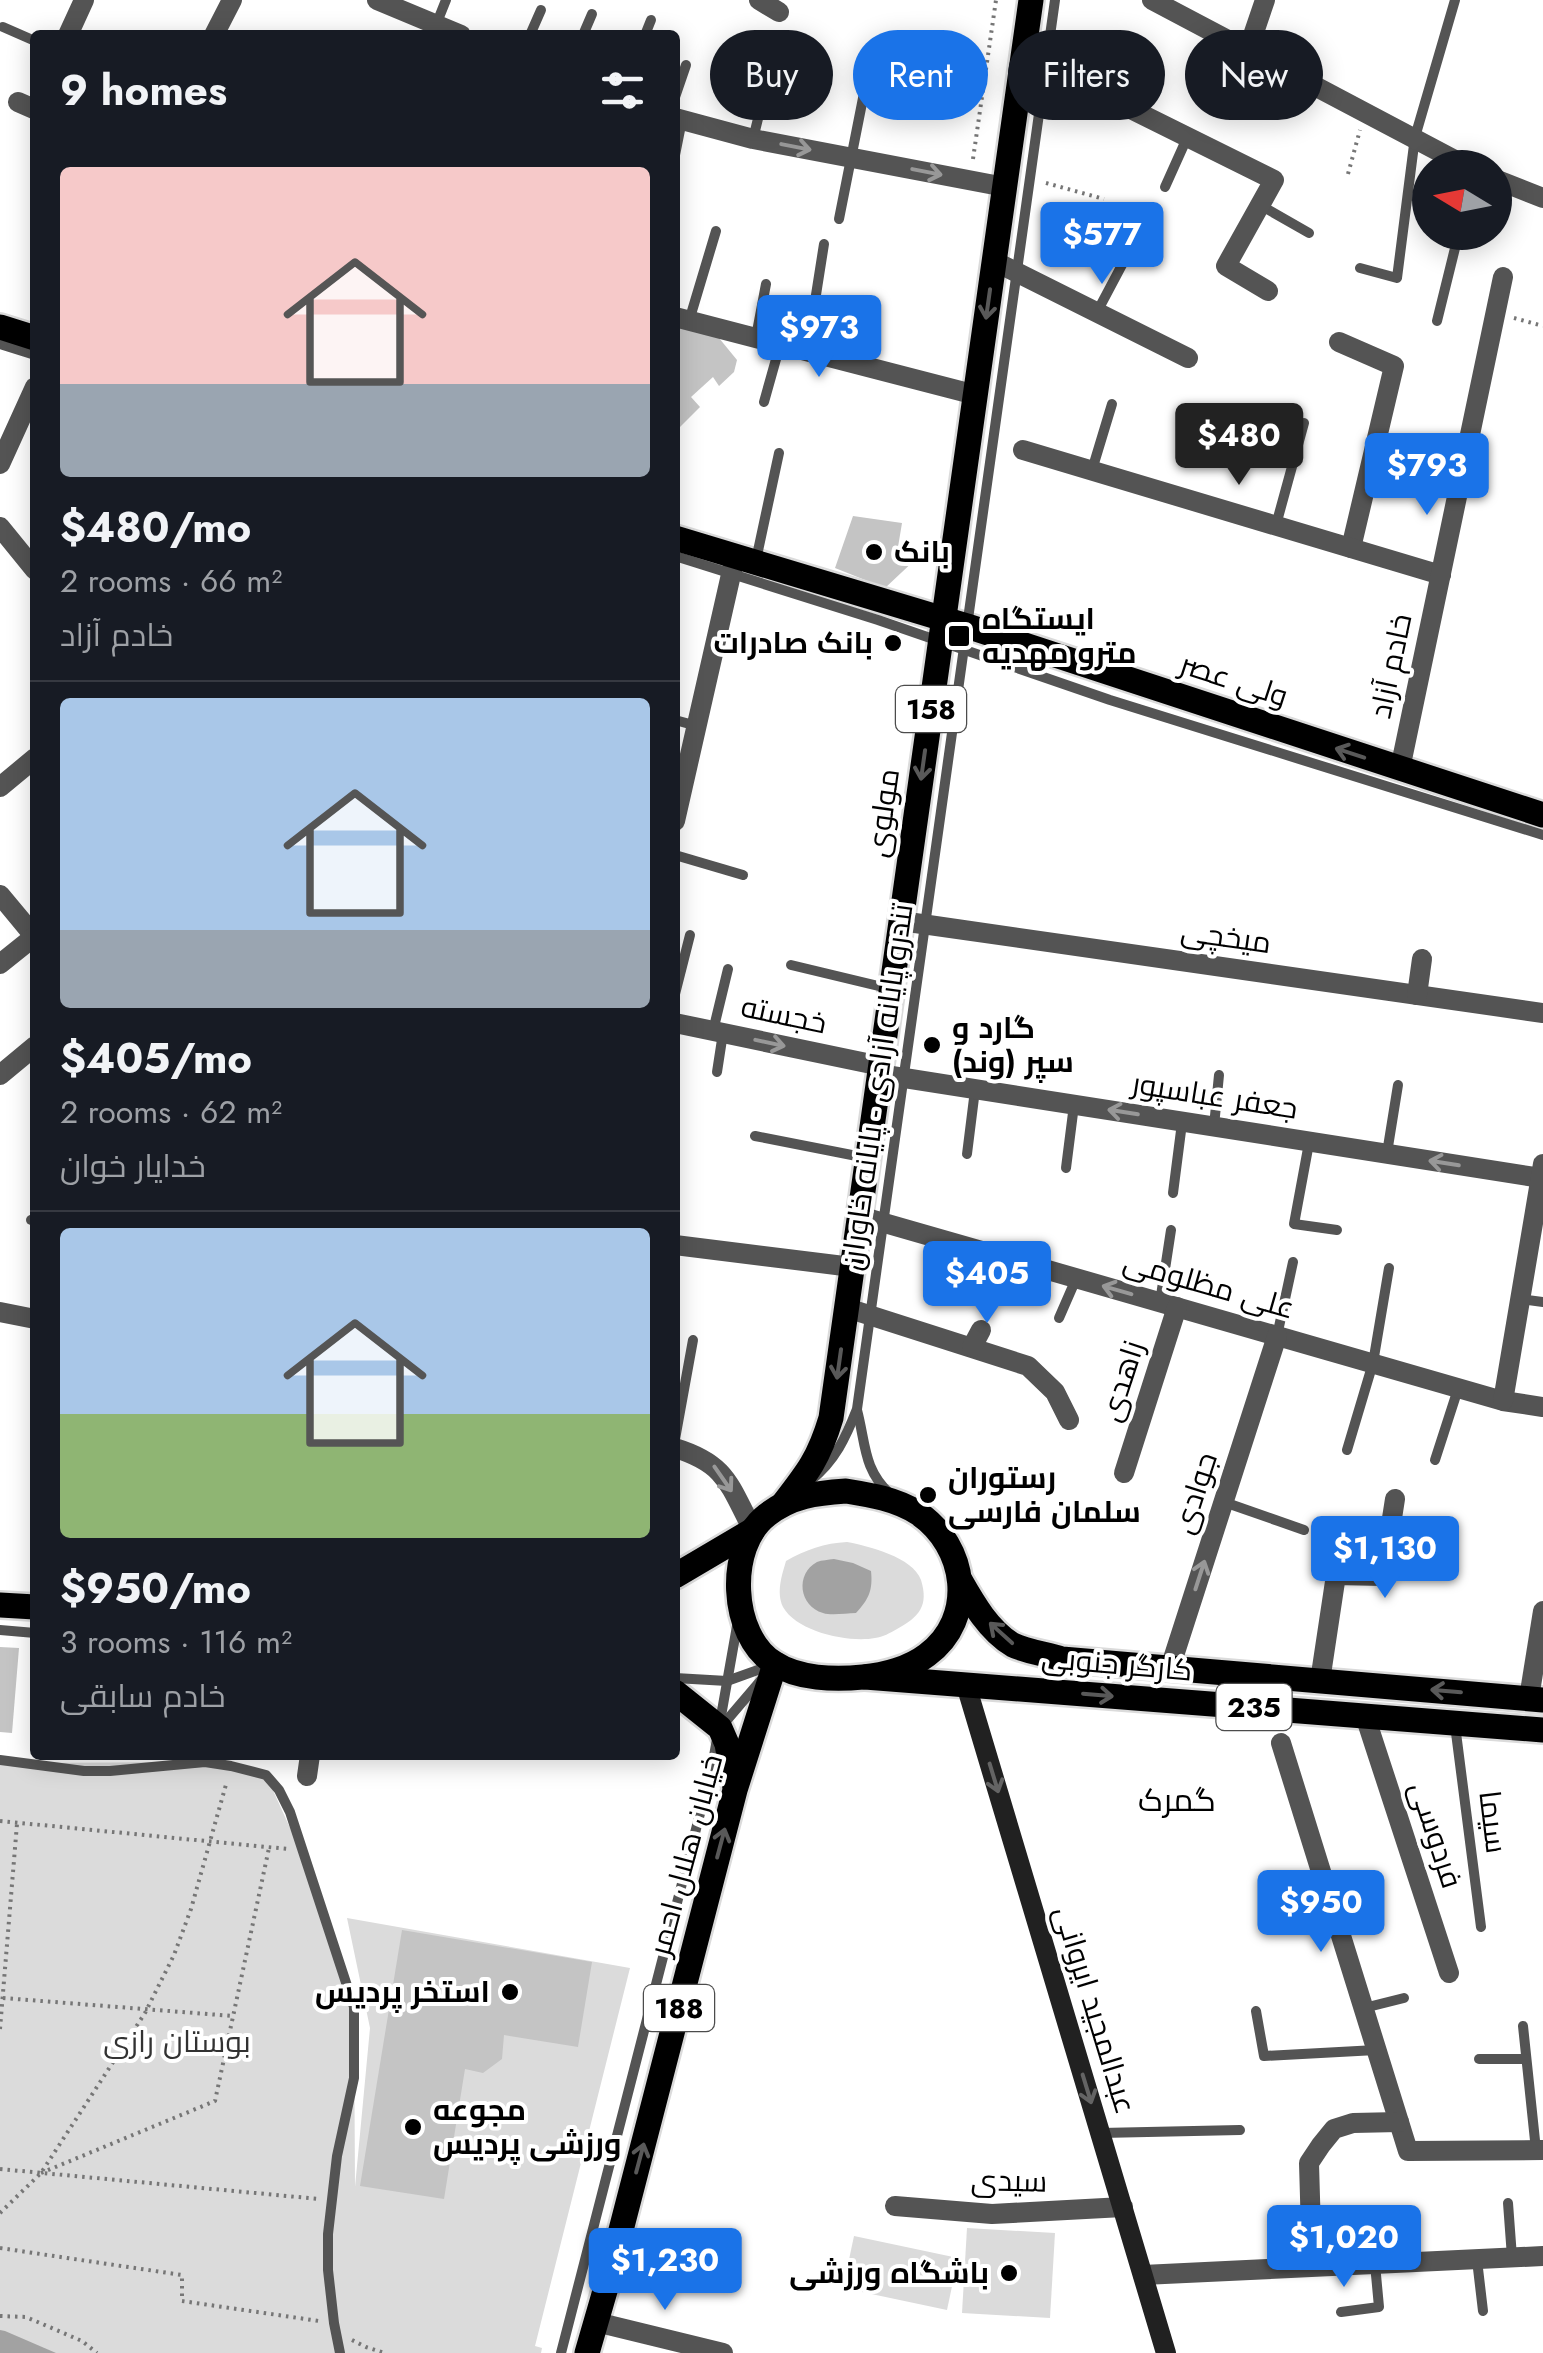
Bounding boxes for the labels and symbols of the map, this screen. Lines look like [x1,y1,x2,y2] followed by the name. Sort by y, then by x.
[779,138,812,157] one-way arrow
[1412,150,1512,250] north arrow
[910,163,943,182] one-way arrow
[1043,202,1161,287] pin: $577
[979,288,997,320] one-way arrow
[760,295,878,380] pin: $973
[1180,403,1298,488] pin: $480
[1368,433,1486,518] pin: $793
[894,530,950,573] place label: بانک
[863,541,885,563] marker: بانک
[982,597,1137,674] place label: ایستگاه مترو مهدیه
[1358,609,1423,722] street label: خادم آزاد
[714,621,873,664] place label: بانک صادرات
[946,623,972,649] marker: ایستگاه مترو مهدیه
[882,632,904,654] marker: بانک صادرات
[1173,641,1294,717] street label: ولی عصر
[896,686,966,732] road number: 158
[1335,742,1367,760] one-way arrow
[914,748,932,781] one-way arrow
[855,766,910,860] street label: مولوی
[829,901,924,1273] street label: تندرو پایانه آزادی - پایانه خاوران
[1178,909,1274,964] street label: میخچی
[737,984,831,1045] street label: خجسته
[952,1006,1074,1083] place label: گارد و سپر (وند)
[753,1034,785,1053] one-way arrow
[921,1034,943,1056] marker: گارد و سپر (وند)
[1127,1061,1301,1130] street label: جعفر عباسپور
[1108,1102,1140,1121] one-way arrow
[1429,1153,1461,1172] one-way arrow
[1118,1240,1300,1330] street label: علی مظلومی
[928,1241,1046,1326] pin: $405
[1101,1279,1133,1298] one-way arrow
[1088,1335,1155,1427] street label: زاهدی
[829,1347,847,1380] one-way arrow
[1161,1447,1228,1539] street label: جوادی
[948,1456,1141,1533] place label: رستوران سلمان فارسی
[712,1465,733,1492] one-way arrow
[917,1484,939,1506] marker: رستوران سلمان فارسی
[1304,1516,1466,1601] pin: $1,130
[1193,1560,1211,1591] one-way arrow
[989,1622,1014,1645] one-way arrow
[1040,1635,1194,1692] street label: کارگر جنوبی
[1430,1682,1462,1701] one-way arrow
[1216,1684,1292,1730] road number: 235
[1081,1686,1113,1705] one-way arrow
[637,1749,733,1962] street label: خیابان هلال احمر
[986,1762,1004,1793] one-way arrow
[1399,1776,1474,1894] street label: فردوسی
[1138,1777,1216,1823] district label: گمرک
[1468,1788,1519,1856] street label: سیما
[713,1828,732,1859] one-way arrow
[1262,1870,1380,1955] pin: $950
[1043,1901,1147,2119] street label: عبدالمجید ایروانی
[315,1970,490,2013] place label: استخر پردیس
[499,1981,521,2003] marker: استخر پردیس
[644,1985,714,2031] road number: 188
[103,2020,251,2063] park label: بوستان رازی
[1079,2073,1097,2104] one-way arrow
[433,2088,622,2165] place label: مجوعه ورزشی پردیس
[402,2116,424,2138] marker: مجوعه ورزشی پردیس
[631,2143,650,2174] one-way arrow
[970,2158,1048,2203] street label: سیدی
[1263,2205,1425,2290] pin: $1,020
[584,2228,746,2313] pin: $1,230
[789,2251,989,2294] place label: باشگاه ورزشی
[998,2262,1020,2284] marker: باشگاه ورزشی

